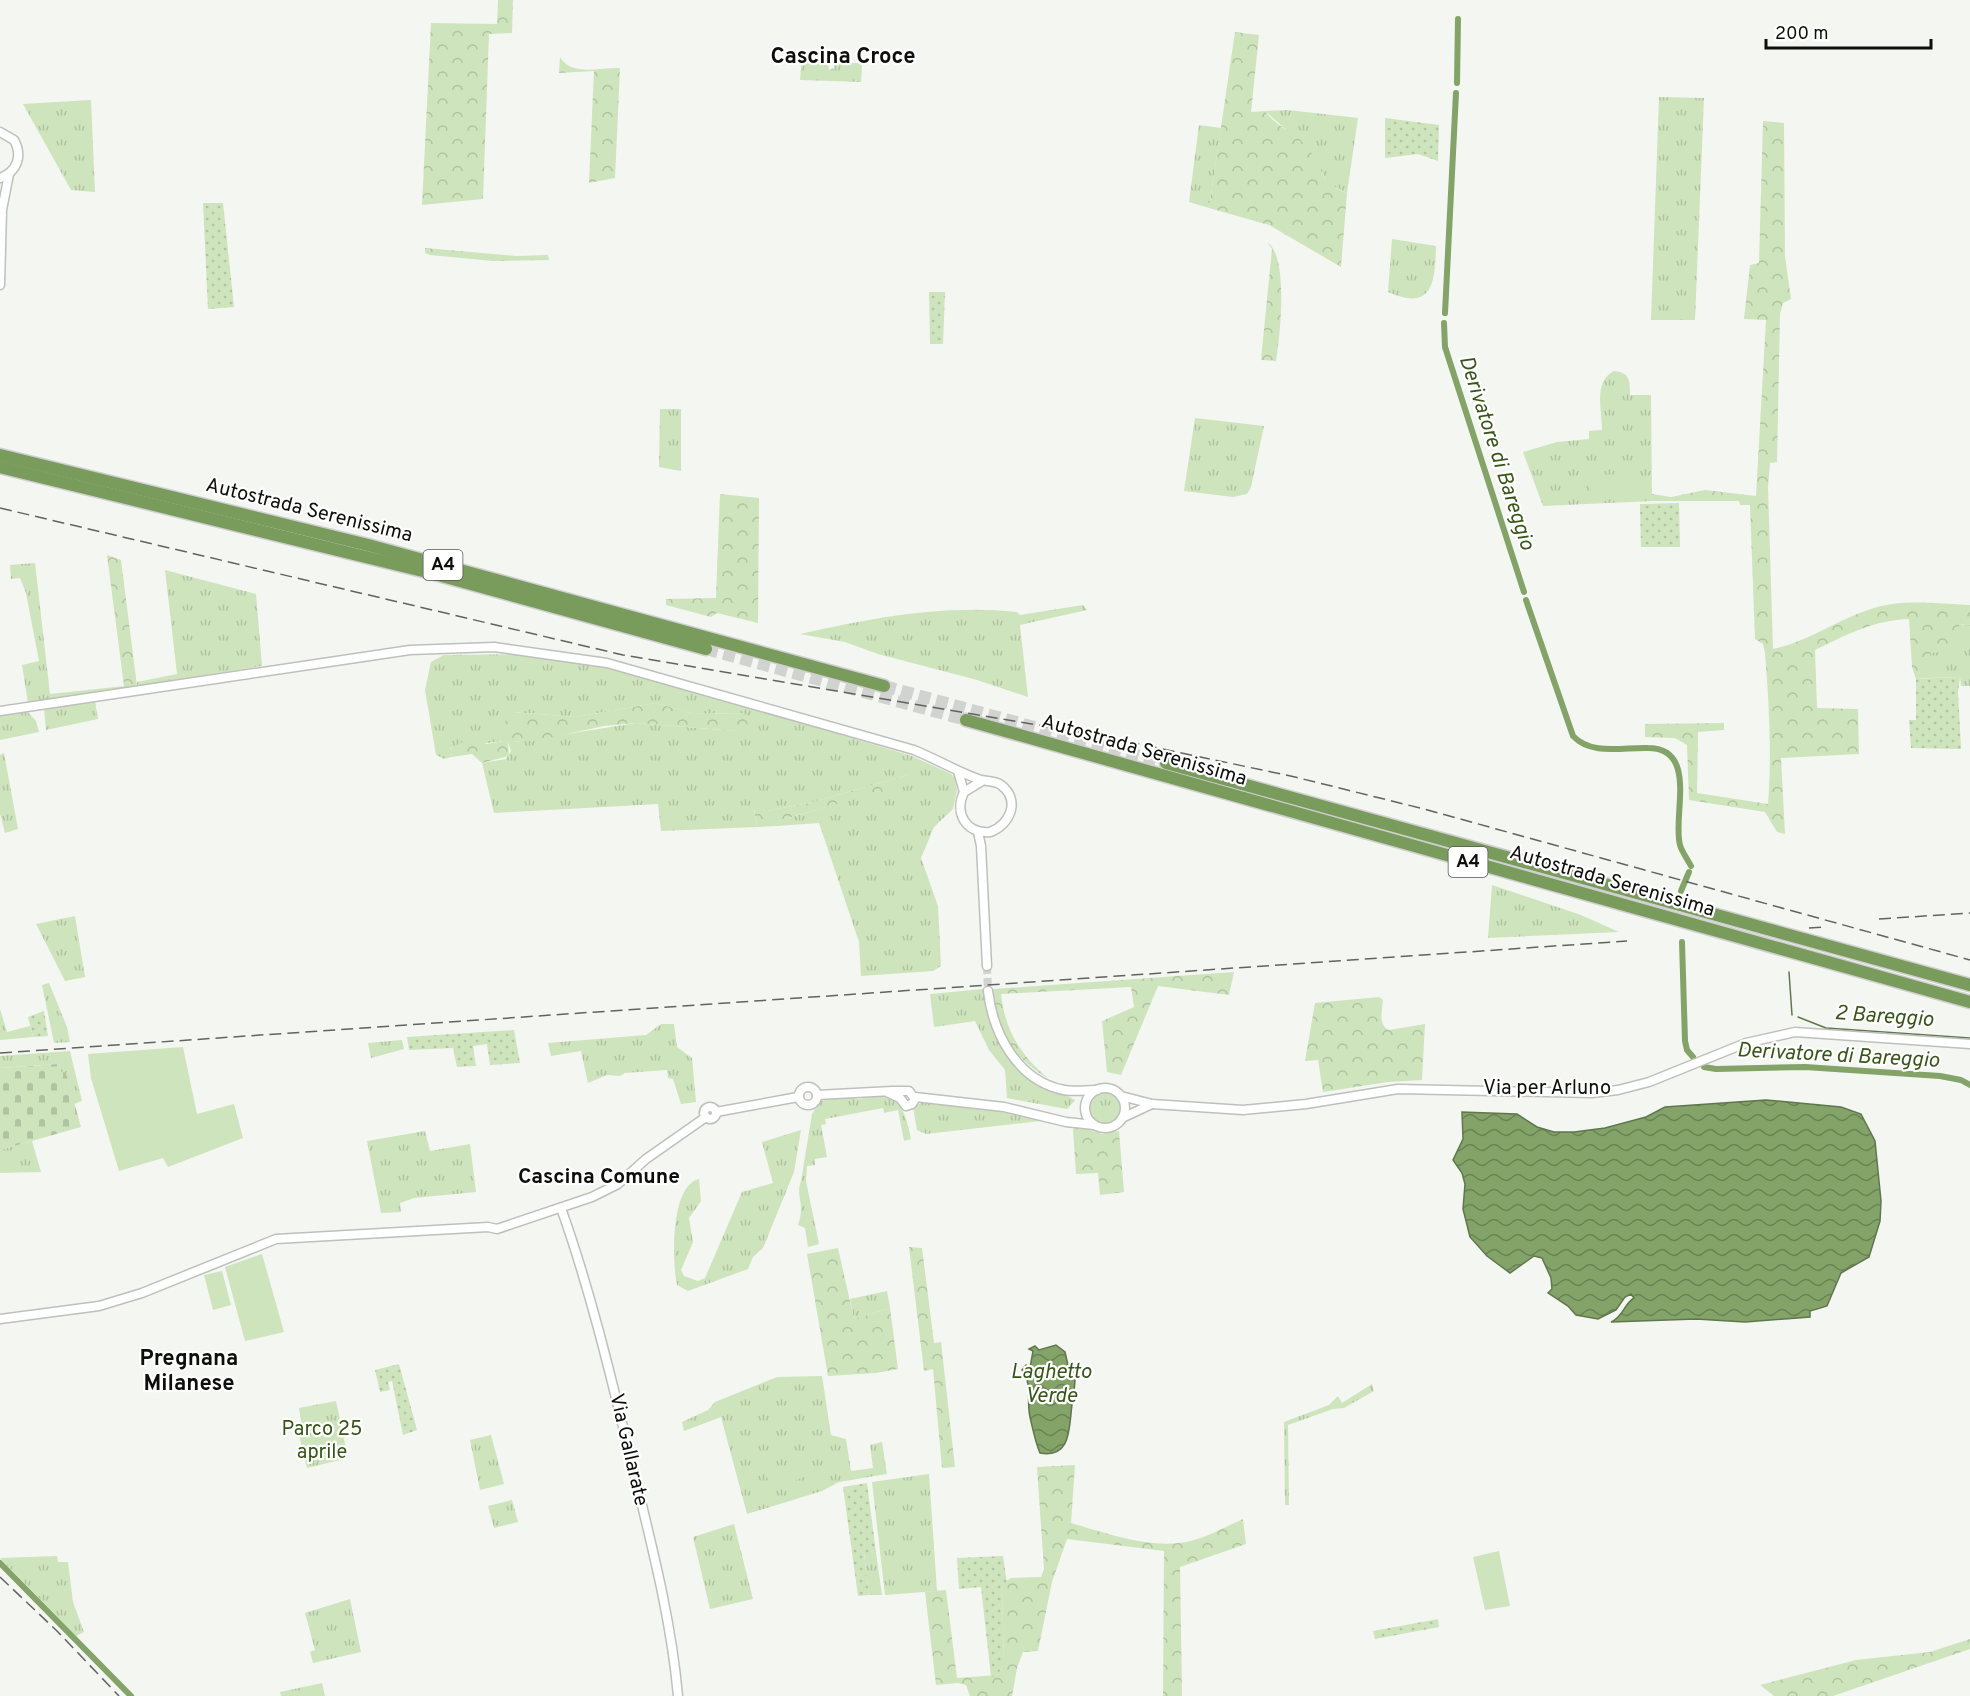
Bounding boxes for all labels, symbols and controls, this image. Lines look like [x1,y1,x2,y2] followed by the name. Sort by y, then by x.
[1766,12,1931,50] scale bar
[1775,23,1828,46] text: 200 m
[770,44,916,71] district label: Cascina Croce
[1452,352,1540,554] water label: Derivatore di Bareggio
[203,473,415,549] street label: Autostrada Serenissima
[424,550,462,580] road number: A4
[1038,709,1250,793] street label: Autostrada Serenissima
[1506,840,1718,924] street label: Autostrada Serenissima
[1448,847,1488,877] road number: A4
[1834,1000,1935,1034] water label: 2 Bareggio
[1736,1037,1941,1075] water label: Derivatore di Bareggio
[1483,1076,1611,1102] street label: Via per Arluno
[518,1164,680,1191] district label: Cascina Comune
[140,1346,238,1398] district label: Pregnana Milanese
[1011,1359,1092,1410] water label: Laghetto Verde
[602,1391,654,1509] street label: Via Gallarate
[282,1417,362,1466] park label: Parco 25 aprile

